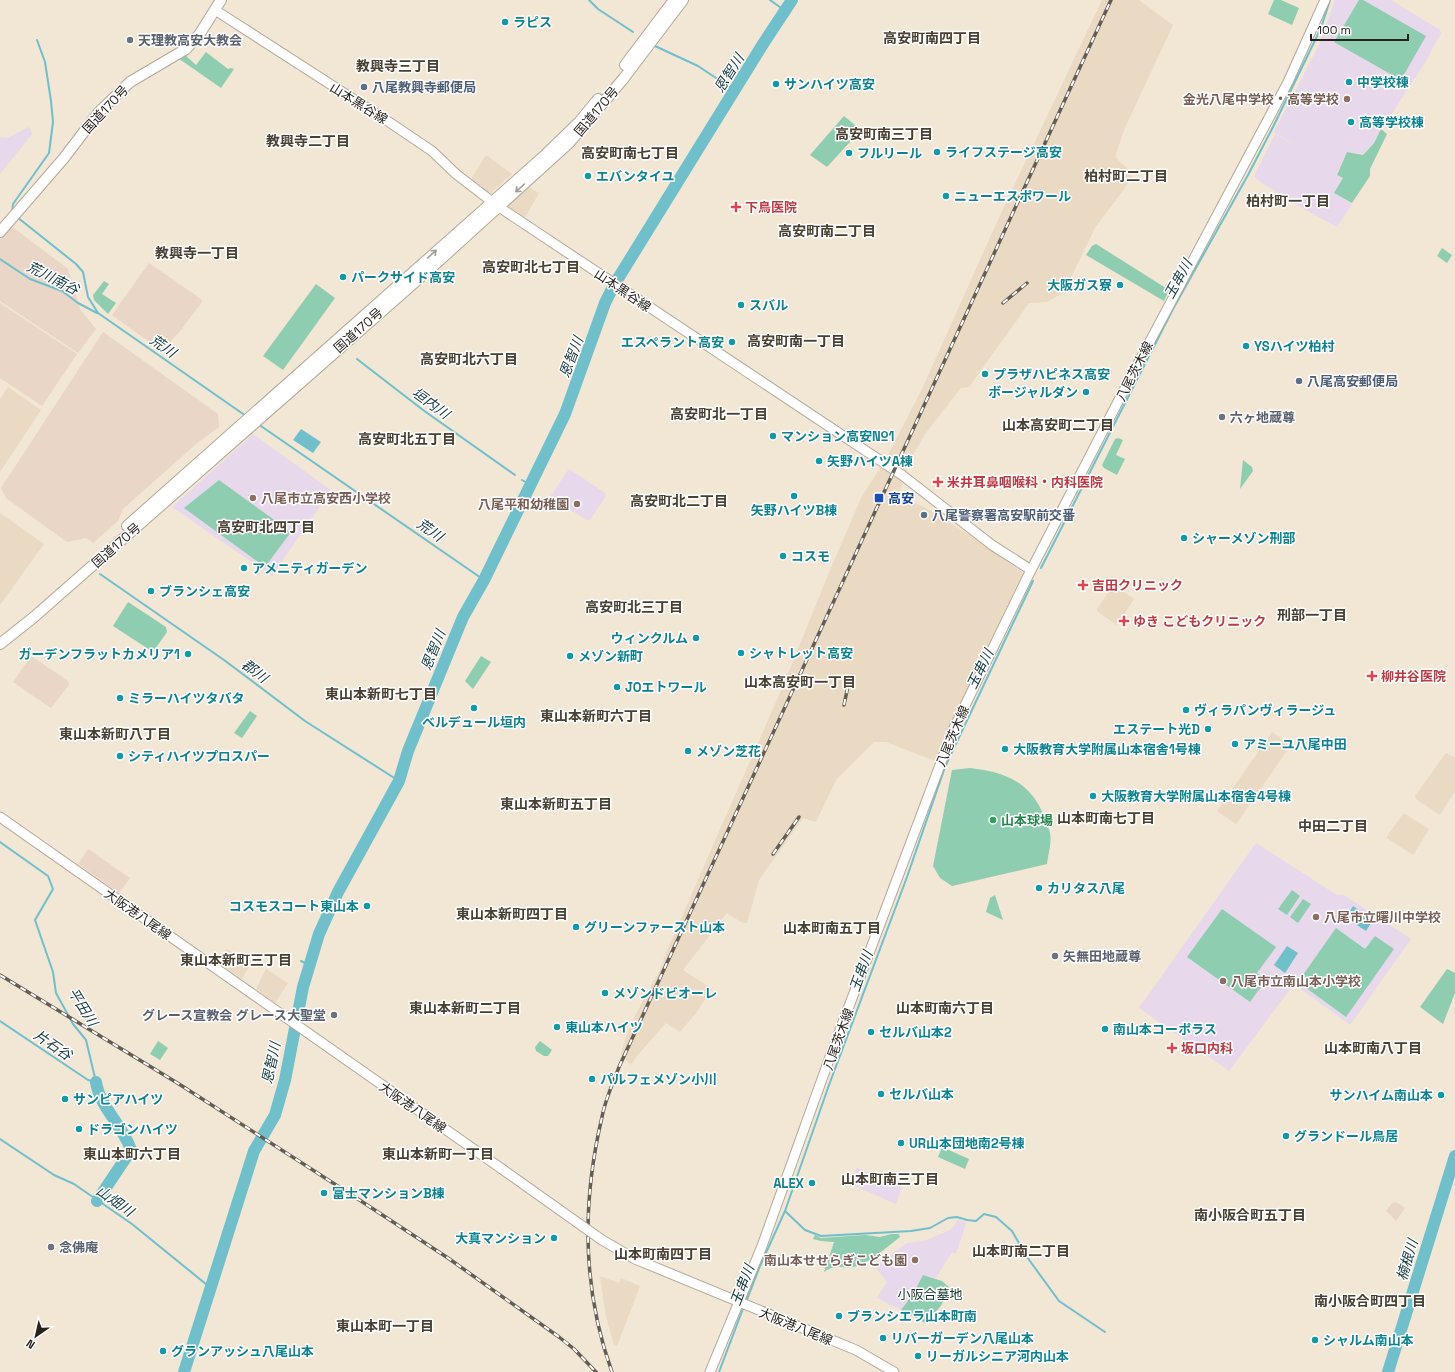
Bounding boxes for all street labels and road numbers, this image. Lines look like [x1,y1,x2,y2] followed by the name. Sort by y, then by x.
[327,79,391,128] street label: 山本黒谷線
[79,82,132,137] street label: 国道170号
[571,83,622,140] street label: 国道170号
[591,265,654,316] street label: 山本黒谷線
[330,304,387,356] street label: 国道170号
[1112,338,1157,404] street label: 八尾茨木線
[88,519,145,571] street label: 国道170号
[932,703,973,769] street label: 八尾茨木線
[101,885,175,944] street label: 大阪港八尾線
[819,1006,858,1073] street label: 八尾茨木線
[376,1078,450,1137] street label: 大阪港八尾線
[756,1304,835,1349] street label: 大阪港八尾線

